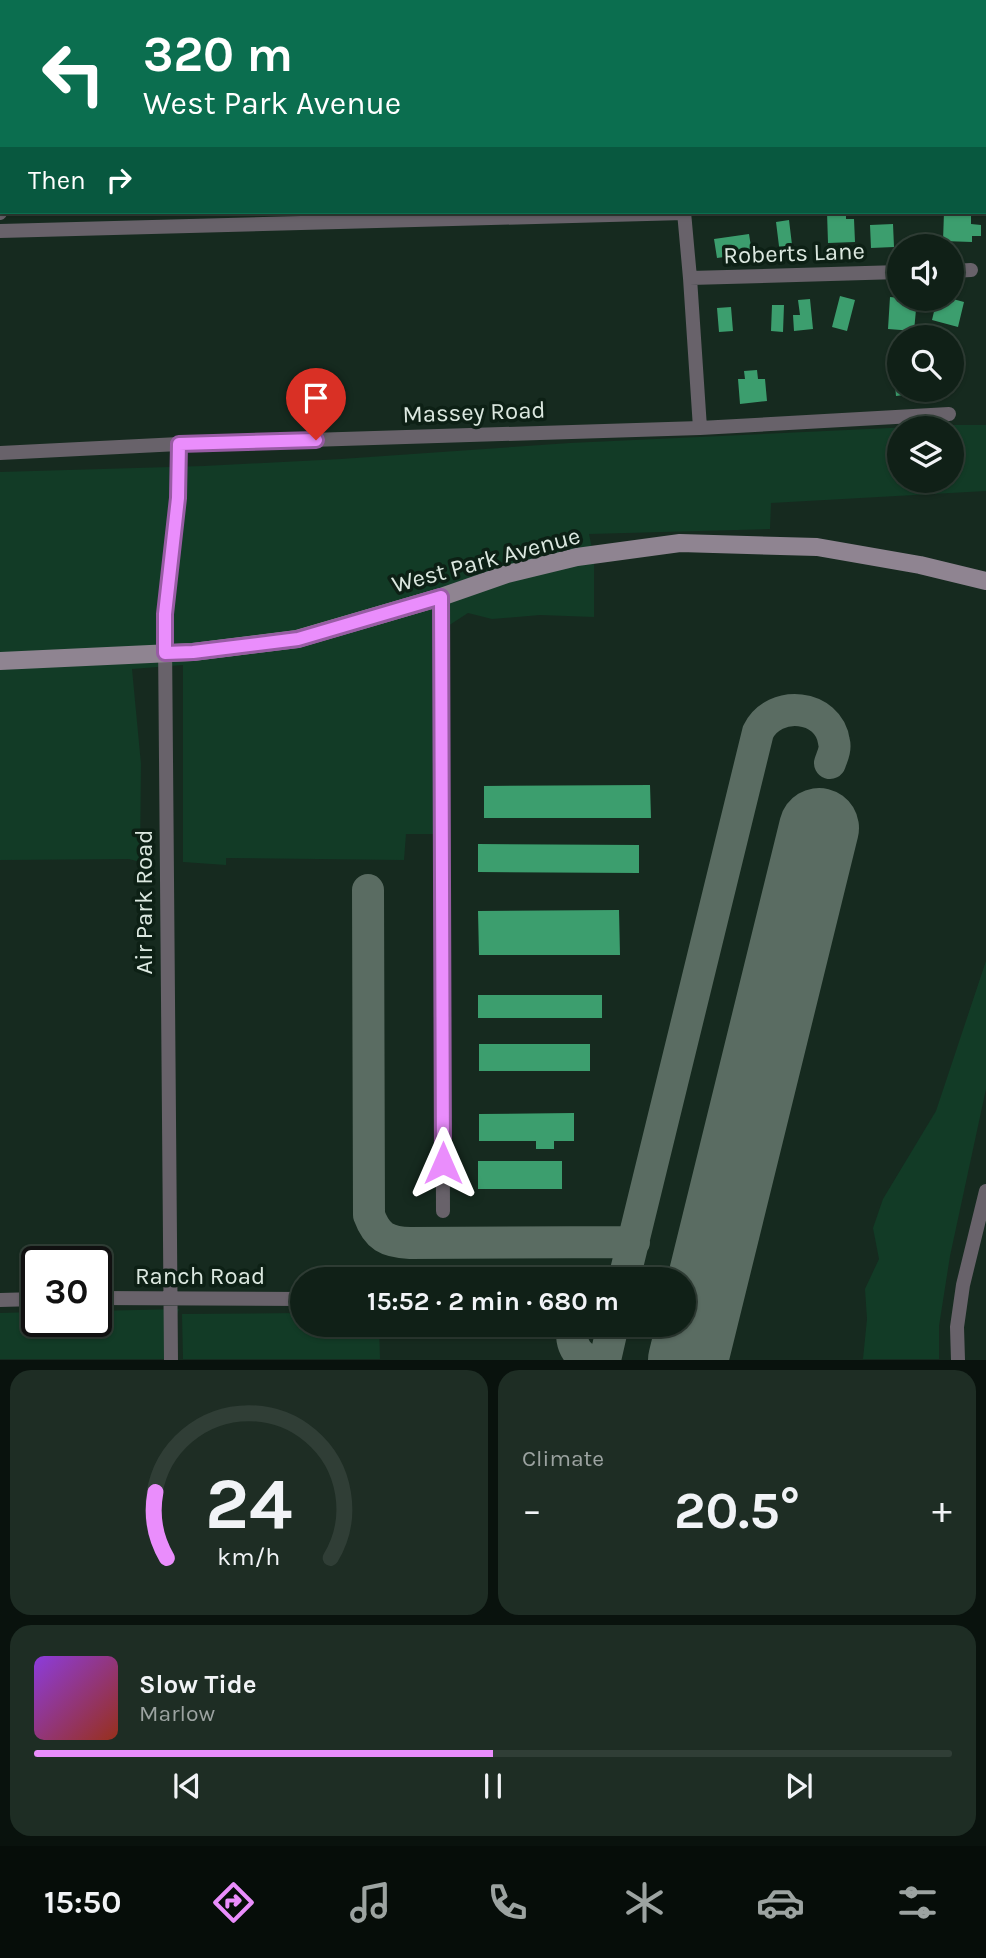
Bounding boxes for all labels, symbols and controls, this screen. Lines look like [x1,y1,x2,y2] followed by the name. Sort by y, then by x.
[143,26,293,83] text: 320 m
[28,28,119,119] icon: left
[143,85,401,122] text: West Park Avenue
[100,161,138,199] icon: right
[28,165,86,196] text: Then
[887,234,964,493] map controls
[887,234,964,311] button: sound
[723,237,865,269] street label: Roberts Lane
[887,325,964,402] button: search
[286,368,346,440] pin
[297,379,335,417] icon: arrive
[402,396,546,428] street label: Massey Road
[887,416,964,493] button: layers
[389,521,583,599] street label: West Park Avenue
[130,830,158,974] street label: Air Park Road
[406,1126,480,1200] position arrow
[21,1246,112,1337] speed limit sign: 30
[135,1262,265,1290] street label: Ranch Road
[367,1286,619,1317] text: 15:52 · 2 min · 680 m
[522,1445,604,1472] text: Climate
[205,1462,293,1547] text: 24
[674,1480,800,1541] text: 20.5°
[522,1488,542,1533] text: −
[932,1488,952,1533] text: +
[217,1542,281,1571] text: km/h
[139,1669,257,1700] text: Slow Tide
[139,1700,215,1727] text: Marlow
[168,1767,206,1805] icon: previous
[474,1767,512,1805] icon: pause
[780,1767,818,1805] icon: next
[209,1878,258,1927] icon: directions
[346,1878,395,1927] icon: music
[483,1878,532,1927] icon: phone
[620,1878,669,1927] icon: climate
[756,1878,805,1927] icon: car
[893,1878,942,1927] icon: filters
[44,1884,121,1921] text: 15:50

